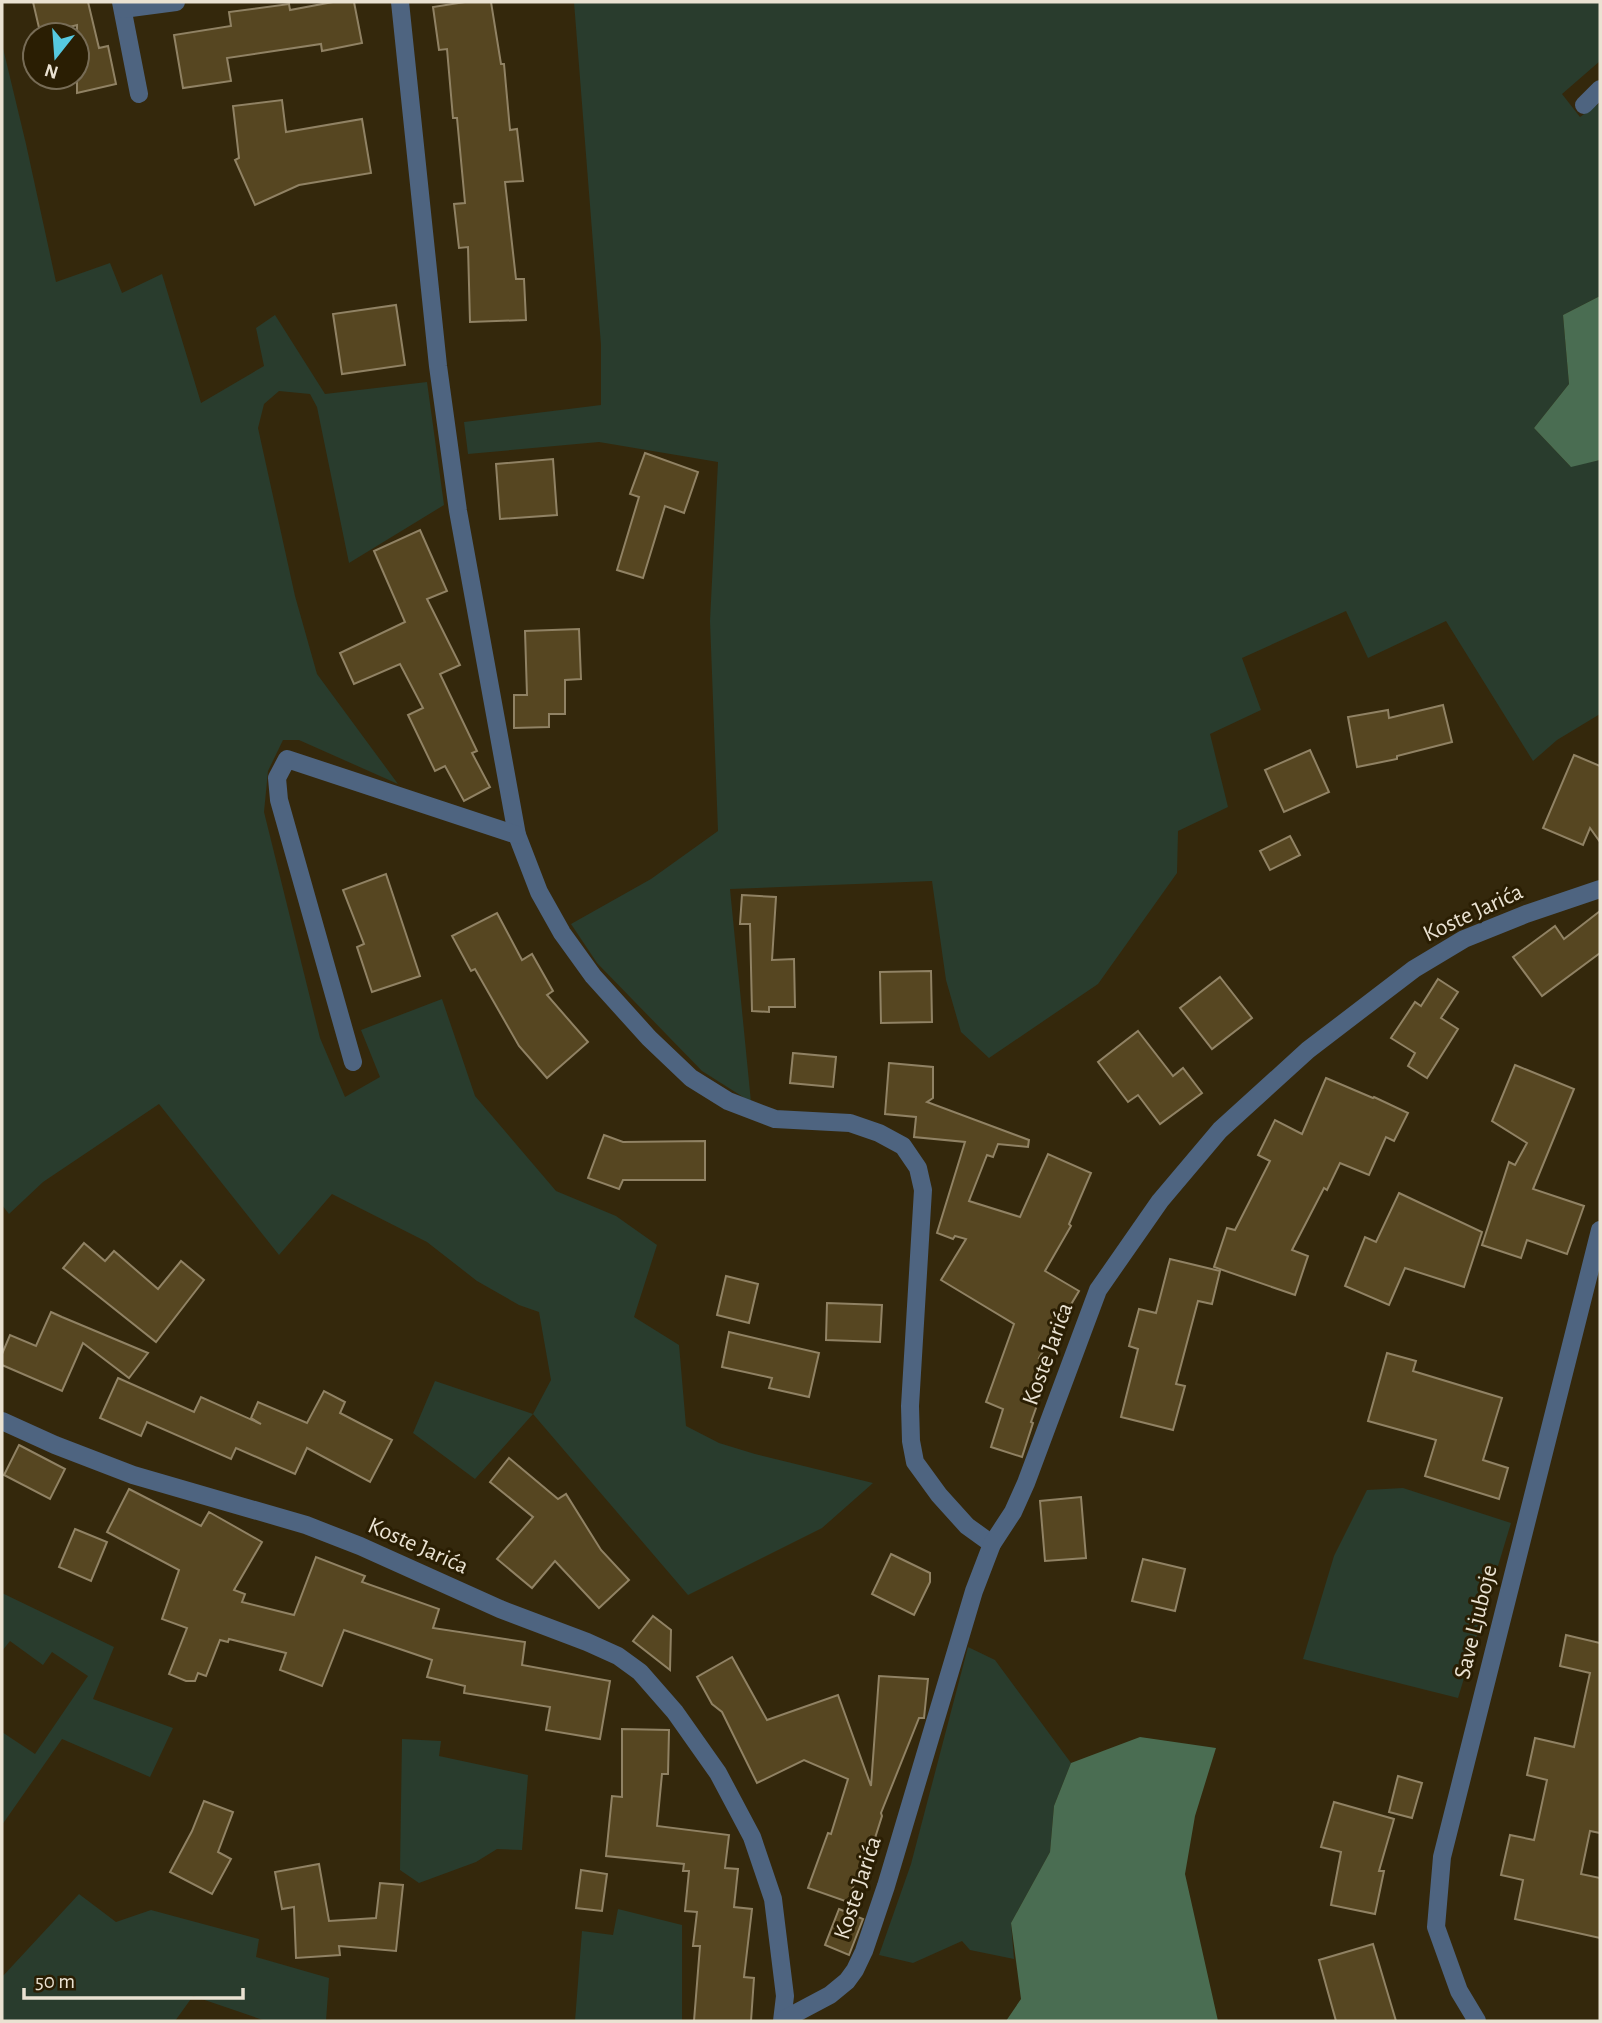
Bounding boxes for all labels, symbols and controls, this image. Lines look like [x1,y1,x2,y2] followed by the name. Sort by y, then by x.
[21,21,91,91] north arrow
[42,60,61,82] text: N
[1419,880,1527,946] street label: Koste Jarića
[1018,1300,1078,1408] street label: Koste Jarića
[364,1513,472,1579] street label: Koste Jarića
[1450,1563,1502,1681] street label: Save Ljuboje
[830,1833,886,1943] street label: Koste Jarića
[24,1956,243,2000] scale bar
[35,1971,75,1992] text: 50 m

